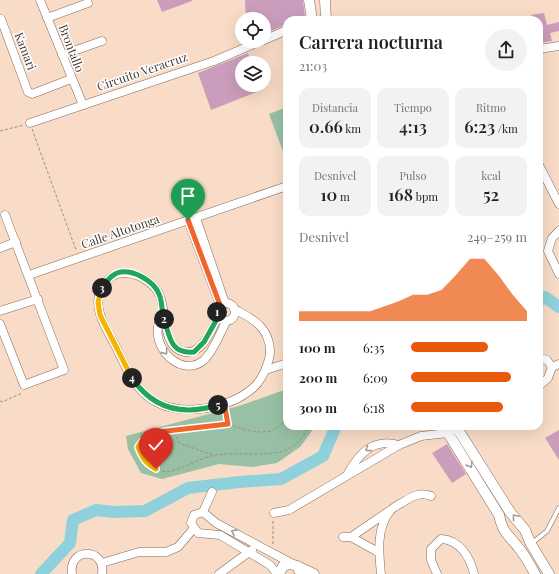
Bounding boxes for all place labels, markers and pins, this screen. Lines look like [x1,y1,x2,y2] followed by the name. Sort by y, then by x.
[171,179,205,220] pin
[92,278,112,298] pin: 3
[207,302,227,322] pin: 1
[154,309,174,329] pin: 2
[122,368,142,388] pin: 4
[208,395,228,415] pin: 5
[139,428,173,469] pin

